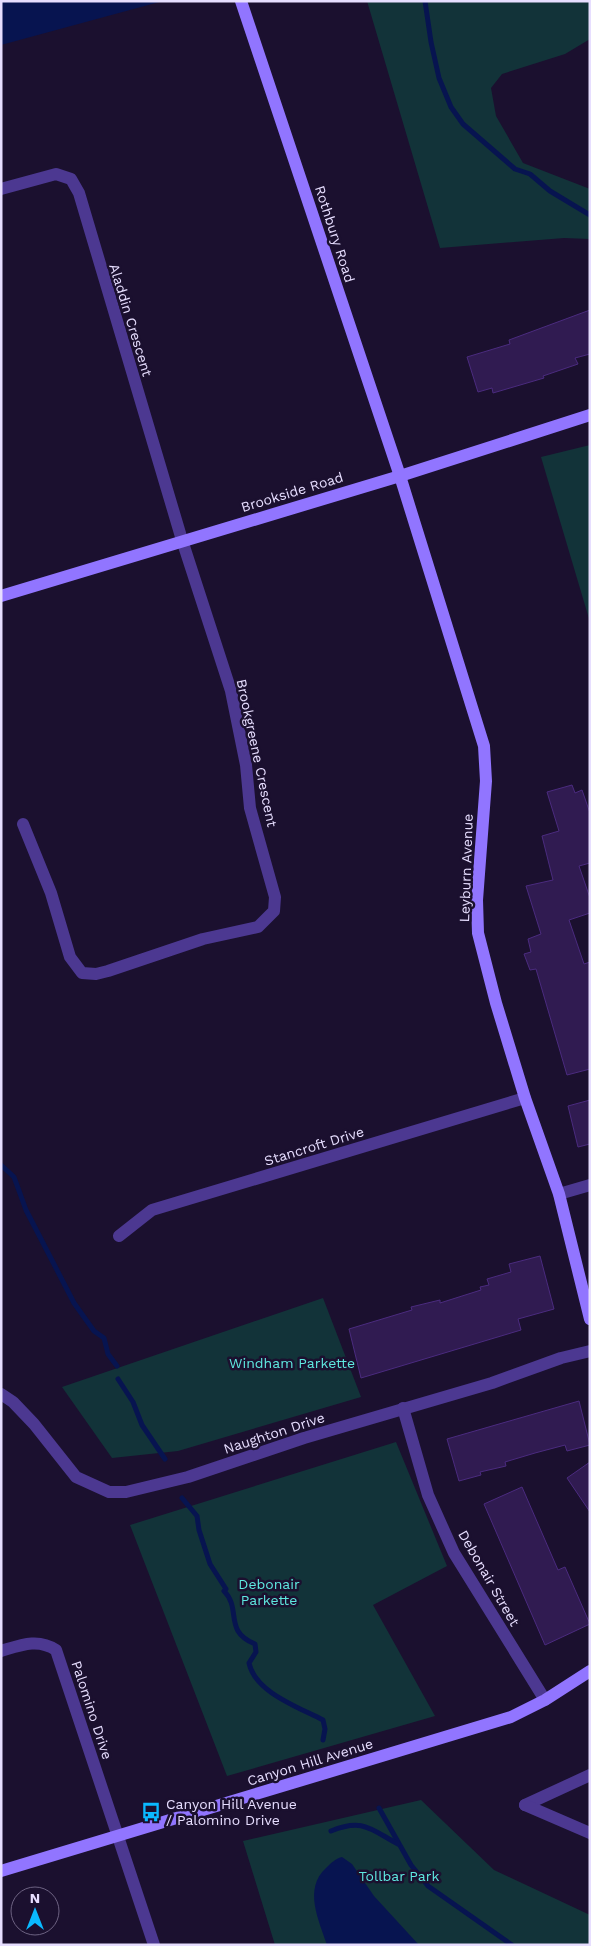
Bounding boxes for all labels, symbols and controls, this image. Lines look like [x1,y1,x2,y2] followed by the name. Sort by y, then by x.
[312,184,358,284] street label: Rothbury Road
[106,262,156,378] street label: Aladdin Crescent
[239,469,345,515] street label: Brookside Road
[233,678,281,829] street label: Brookgreene Crescent
[456,813,476,923] street label: Leyburn Avenue
[262,1123,366,1169] street label: Stancroft Drive
[229,1355,355,1371] park label: Windham Parkette
[221,1409,327,1457] street label: Naughton Drive
[455,1527,523,1629] street label: Debonair Street
[238,1576,300,1608] park label: Debonair Parkette
[68,1659,116,1761] street label: Palomino Drive
[245,1735,375,1789] street label: Canyon Hill Avenue
[166,1796,297,1828] place label: Canyon Hill Avenue / Palomino Drive
[140,1801,162,1823] bus stop icon: Canyon Hill Avenue / Palomino Drive
[359,1868,439,1884] park label: Tollbar Park
[10,1886,60,1936] north arrow
[30,1890,40,1906] text: N

